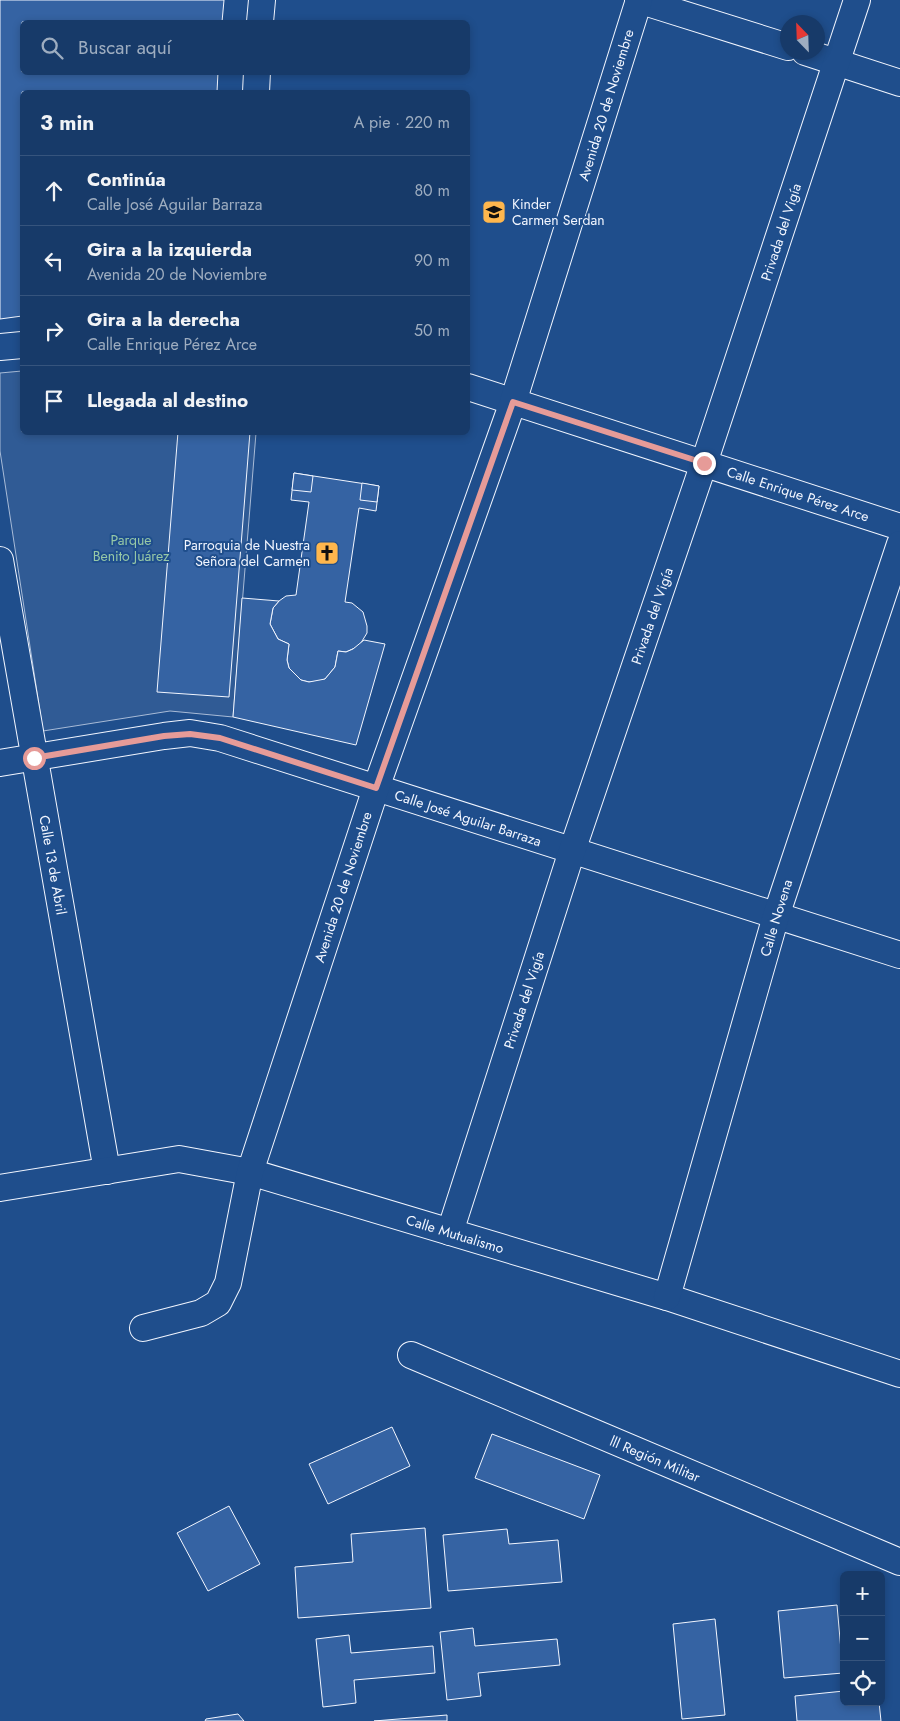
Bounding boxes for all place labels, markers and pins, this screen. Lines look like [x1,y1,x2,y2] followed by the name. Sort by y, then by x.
[512,194,605,230] place label: Kinder Carmen Serdan
[481,199,507,225] school or university icon: Kinder Carmen Serdan
[184,535,310,571] place label: Parroquia de Nuestra Señora del Carmen
[314,540,340,566] church icon: Parroquia de Nuestra Señora del Carmen

